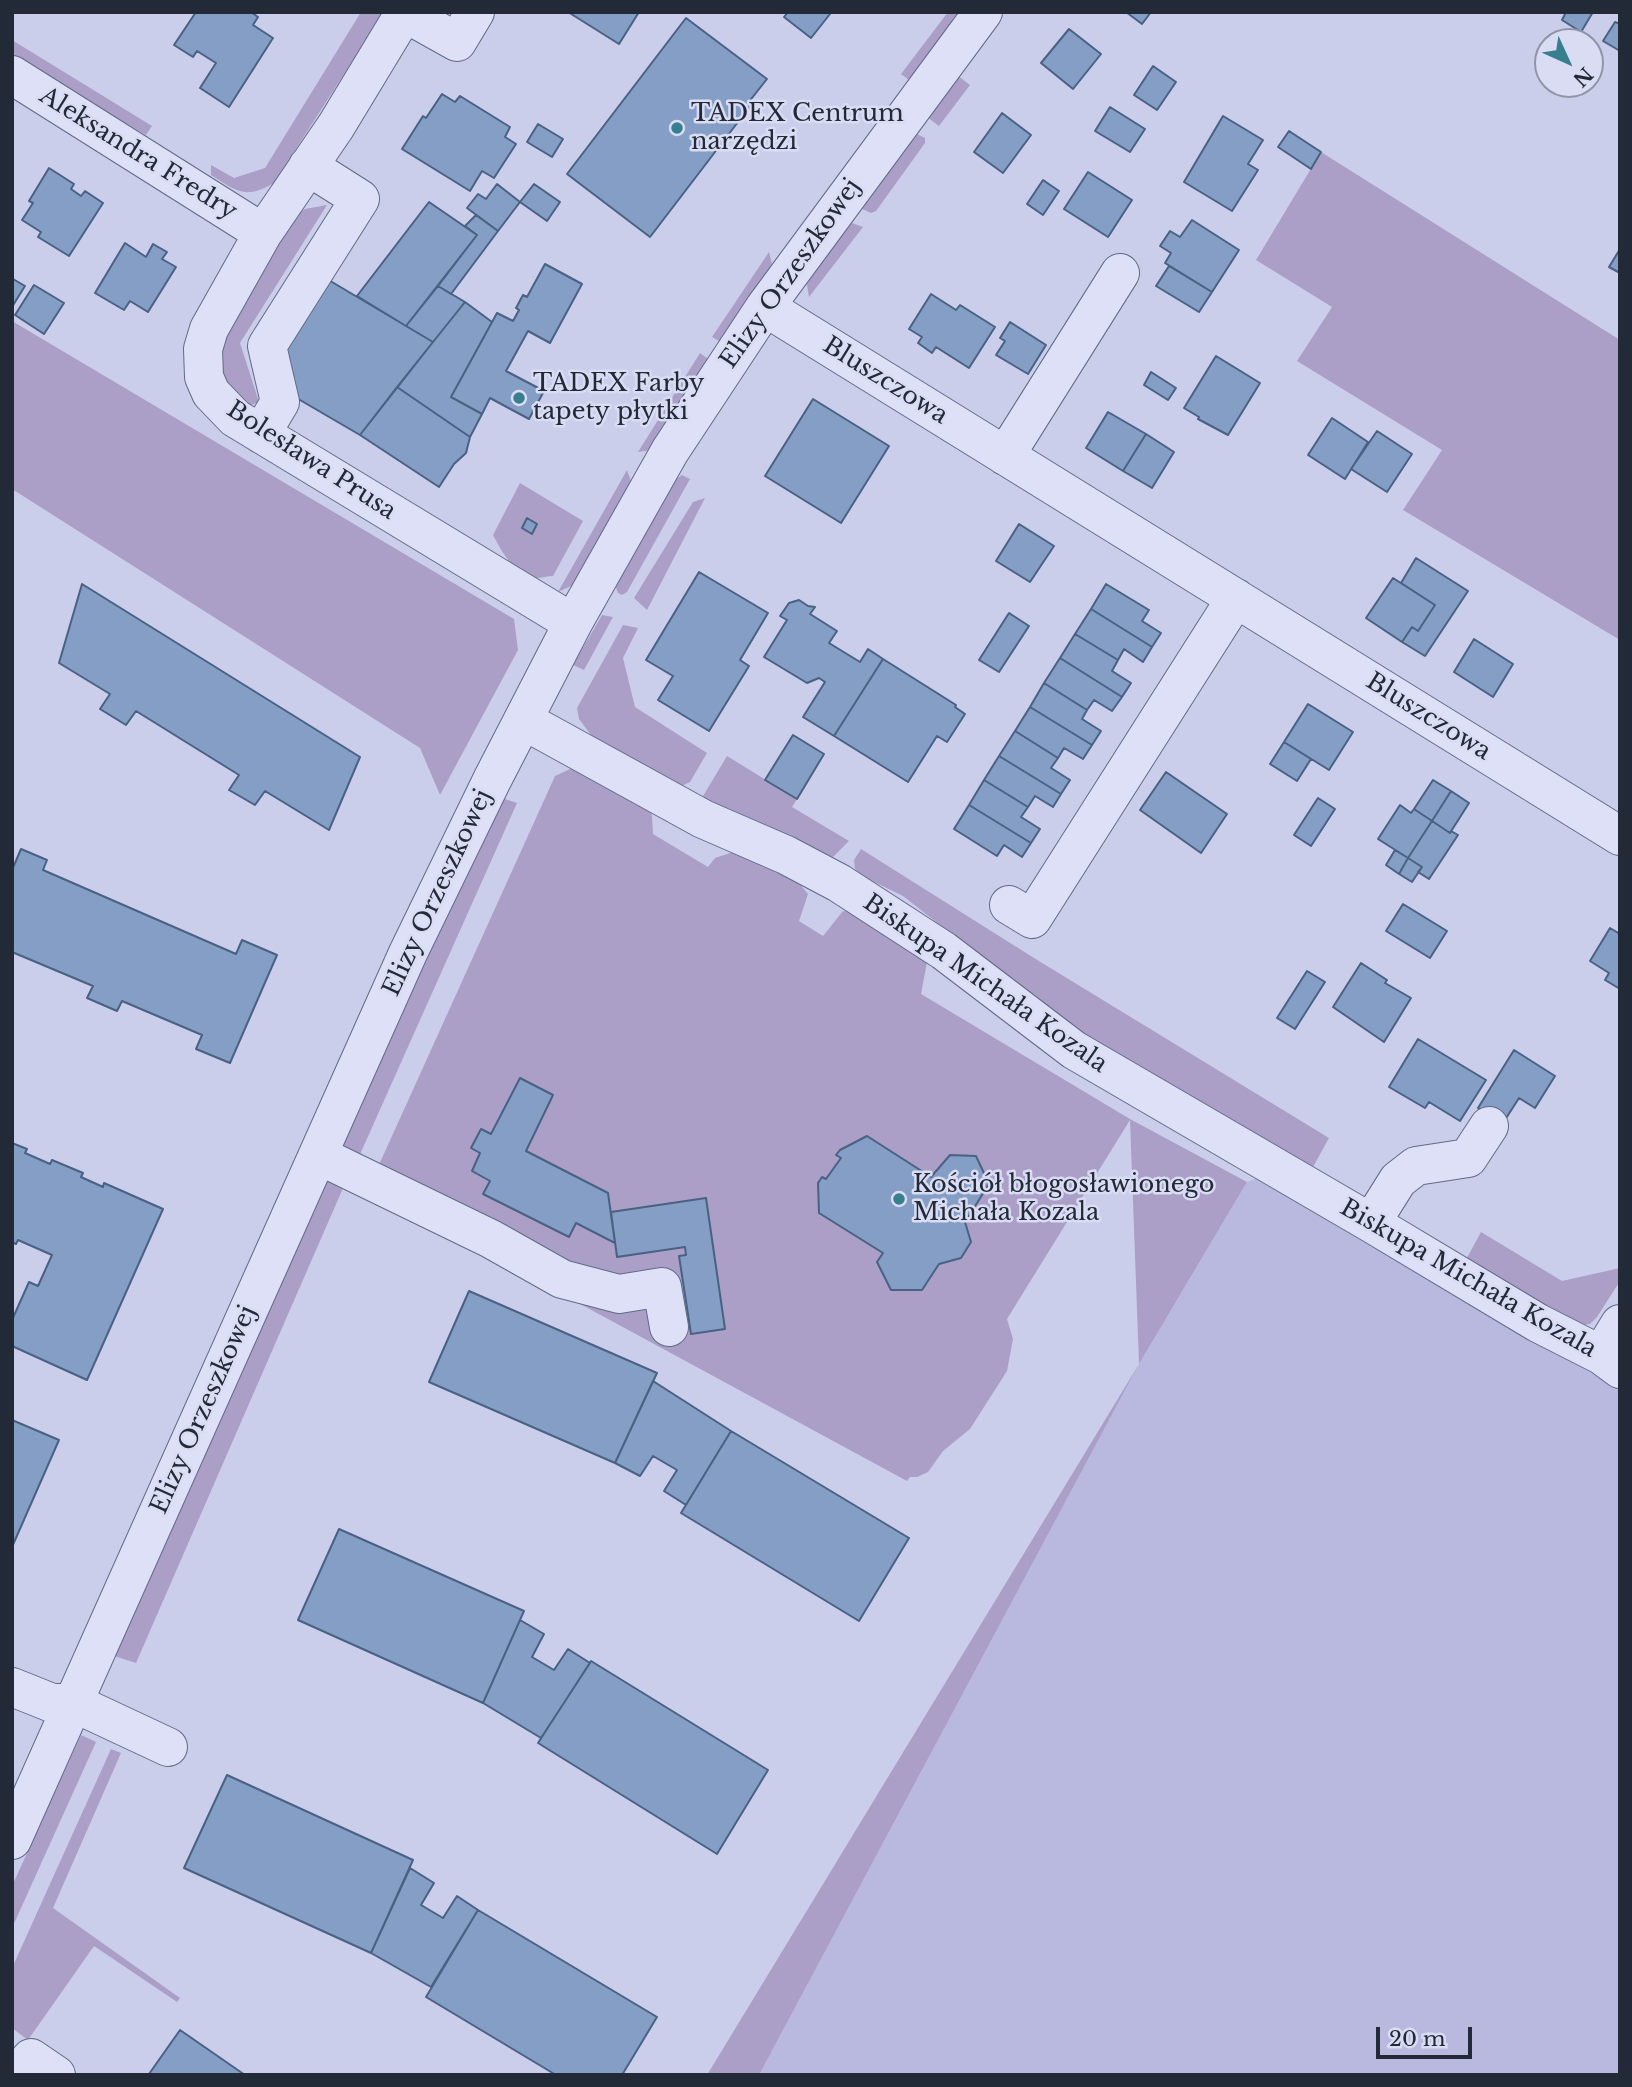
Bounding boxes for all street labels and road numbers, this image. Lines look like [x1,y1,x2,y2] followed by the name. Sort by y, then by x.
[34,82,242,226] street label: Aleksandra Fredry
[715,174,867,374] street label: Elizy Orzeszkowej
[817,331,953,431] street label: Bluszczowa
[221,396,401,526] street label: Bolesława Prusa
[1360,667,1496,767] street label: Bluszczowa
[377,785,499,1001] street label: Elizy Orzeszkowej
[857,889,1113,1079] street label: Biskupa Michała Kozala
[1335,1194,1601,1364] street label: Biskupa Michała Kozala
[145,1301,263,1519] street label: Elizy Orzeszkowej

